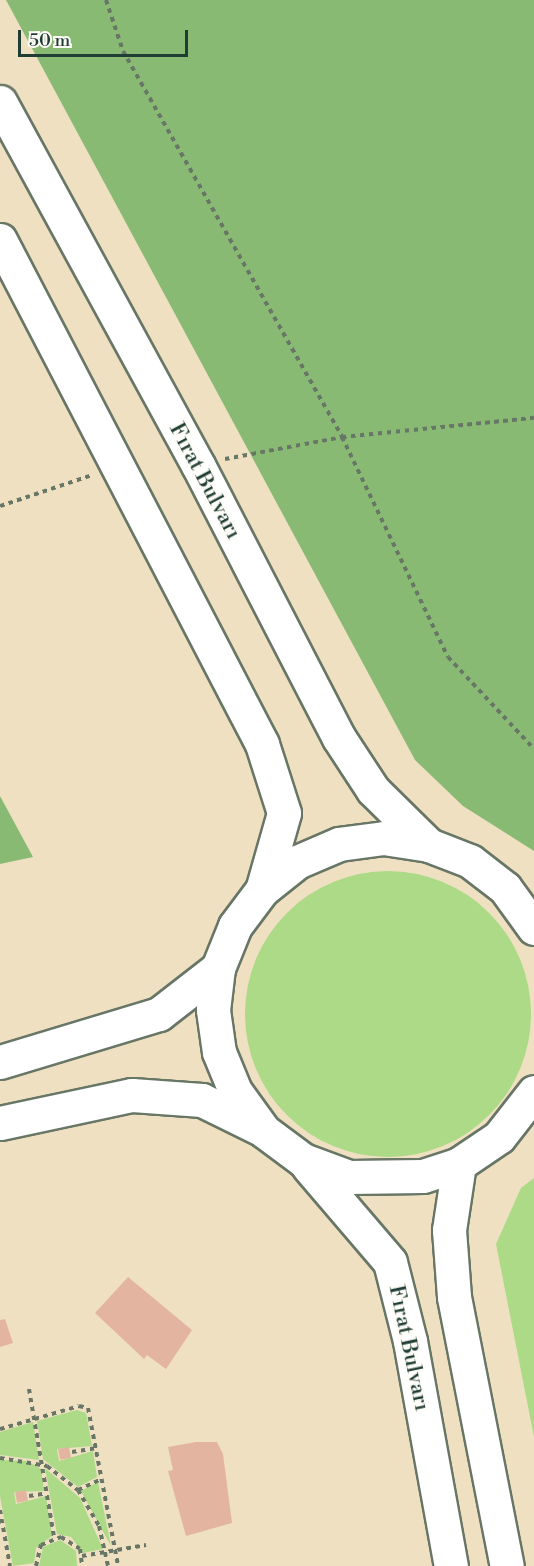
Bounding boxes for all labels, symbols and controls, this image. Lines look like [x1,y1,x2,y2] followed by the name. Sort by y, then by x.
[21,18,190,56] scale bar
[29,29,70,52] text: 50 m
[163,418,247,544] street label: Fırat Bulvarı
[383,1283,435,1413] street label: Fırat Bulvarı

